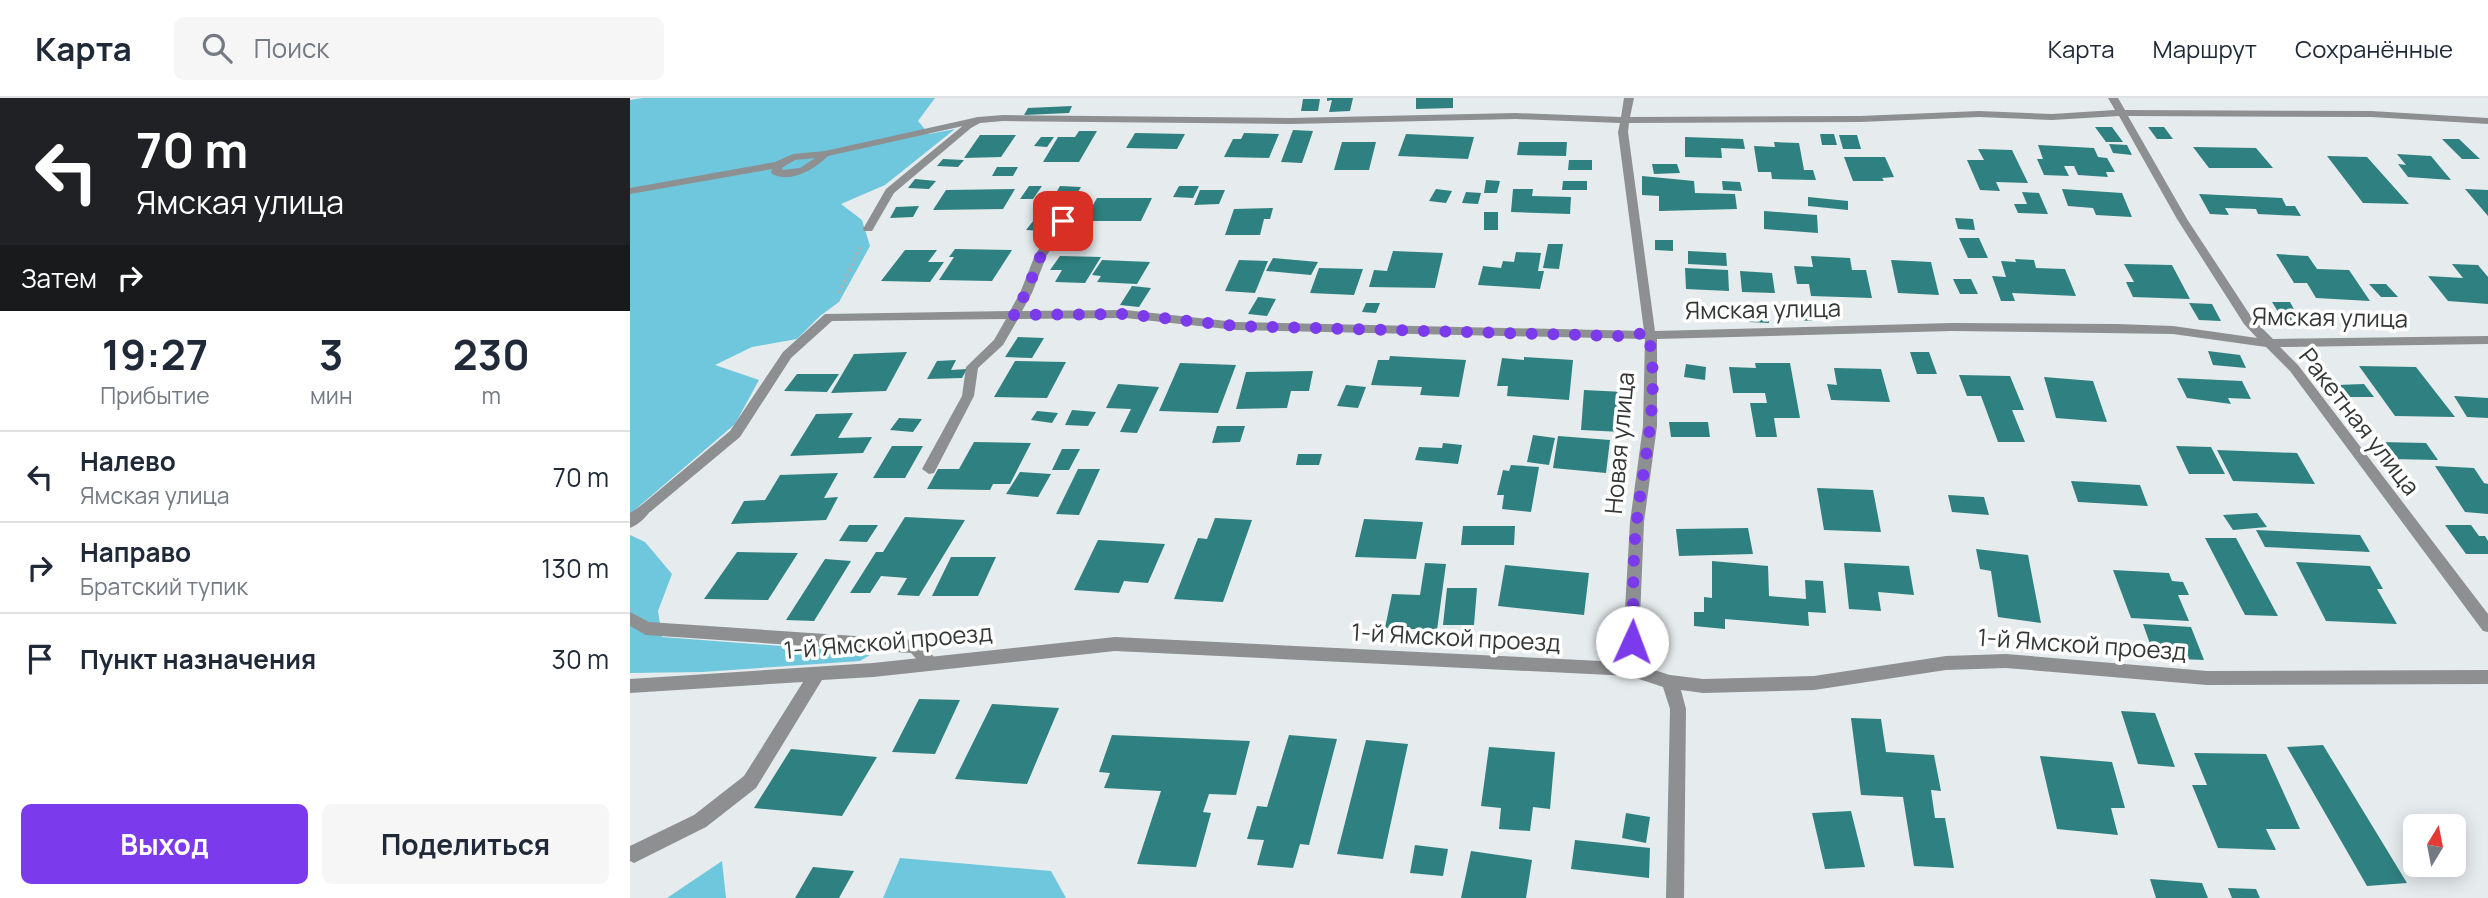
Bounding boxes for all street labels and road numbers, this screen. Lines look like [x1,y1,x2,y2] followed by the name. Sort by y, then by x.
[1685,291,1841,326] street label: Ямская улица
[2252,299,2408,334] street label: Ямская улица
[2292,341,2428,502] street label: Ракетная улица
[1596,370,1641,515] street label: Новая улица
[782,615,994,666] street label: 1-й Ямской проезд
[1351,615,1561,658] street label: 1-й Ямской проезд
[1977,620,2188,667] street label: 1-й Ямской проезд

